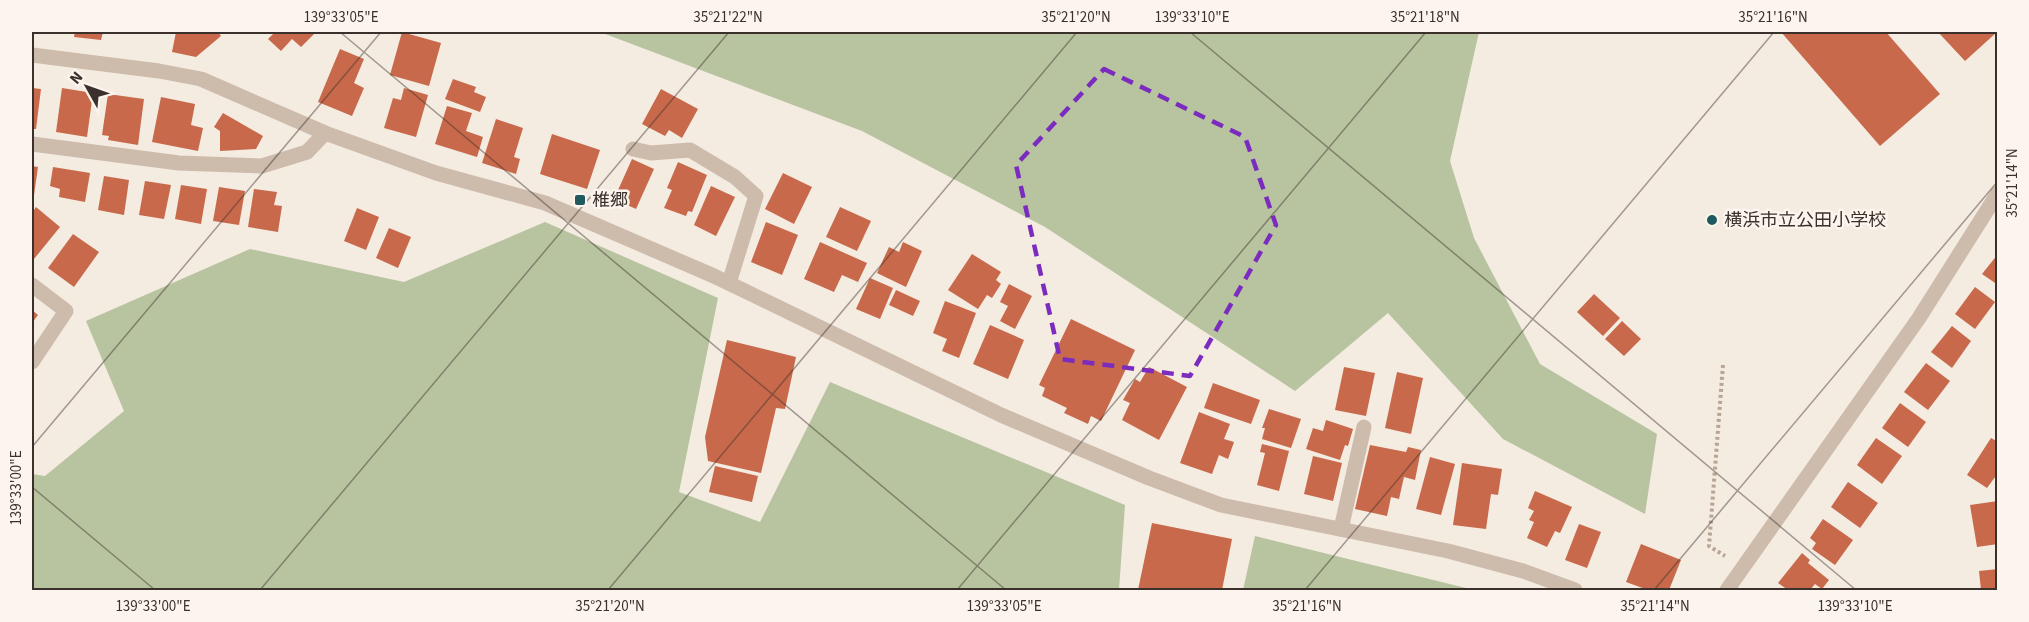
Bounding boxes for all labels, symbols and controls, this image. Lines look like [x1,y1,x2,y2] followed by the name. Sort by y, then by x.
[303,7,379,28] text: 139°33'05"E
[693,7,763,28] text: 35°21'22"N
[1041,7,1111,28] text: 35°21'20"N
[1154,7,1230,28] text: 139°33'10"E
[1390,7,1460,28] text: 35°21'18"N
[1738,7,1808,28] text: 35°21'16"N
[57,57,117,117] north arrow
[64,67,88,89] text: N
[2002,148,2023,218] text: 35°21'14"N
[592,188,628,213] place label: 椎郷
[573,193,587,207] marker: 椎郷
[1724,208,1886,233] place label: 横浜市立公田小学校
[1705,213,1719,227] marker: 横浜市立公田小学校
[6,450,27,526] text: 139°33'00"E
[115,596,191,617] text: 139°33'00"E
[575,596,645,617] text: 35°21'20"N
[966,596,1042,617] text: 139°33'05"E
[1272,596,1342,617] text: 35°21'16"N
[1620,596,1690,617] text: 35°21'14"N
[1817,596,1893,617] text: 139°33'10"E

